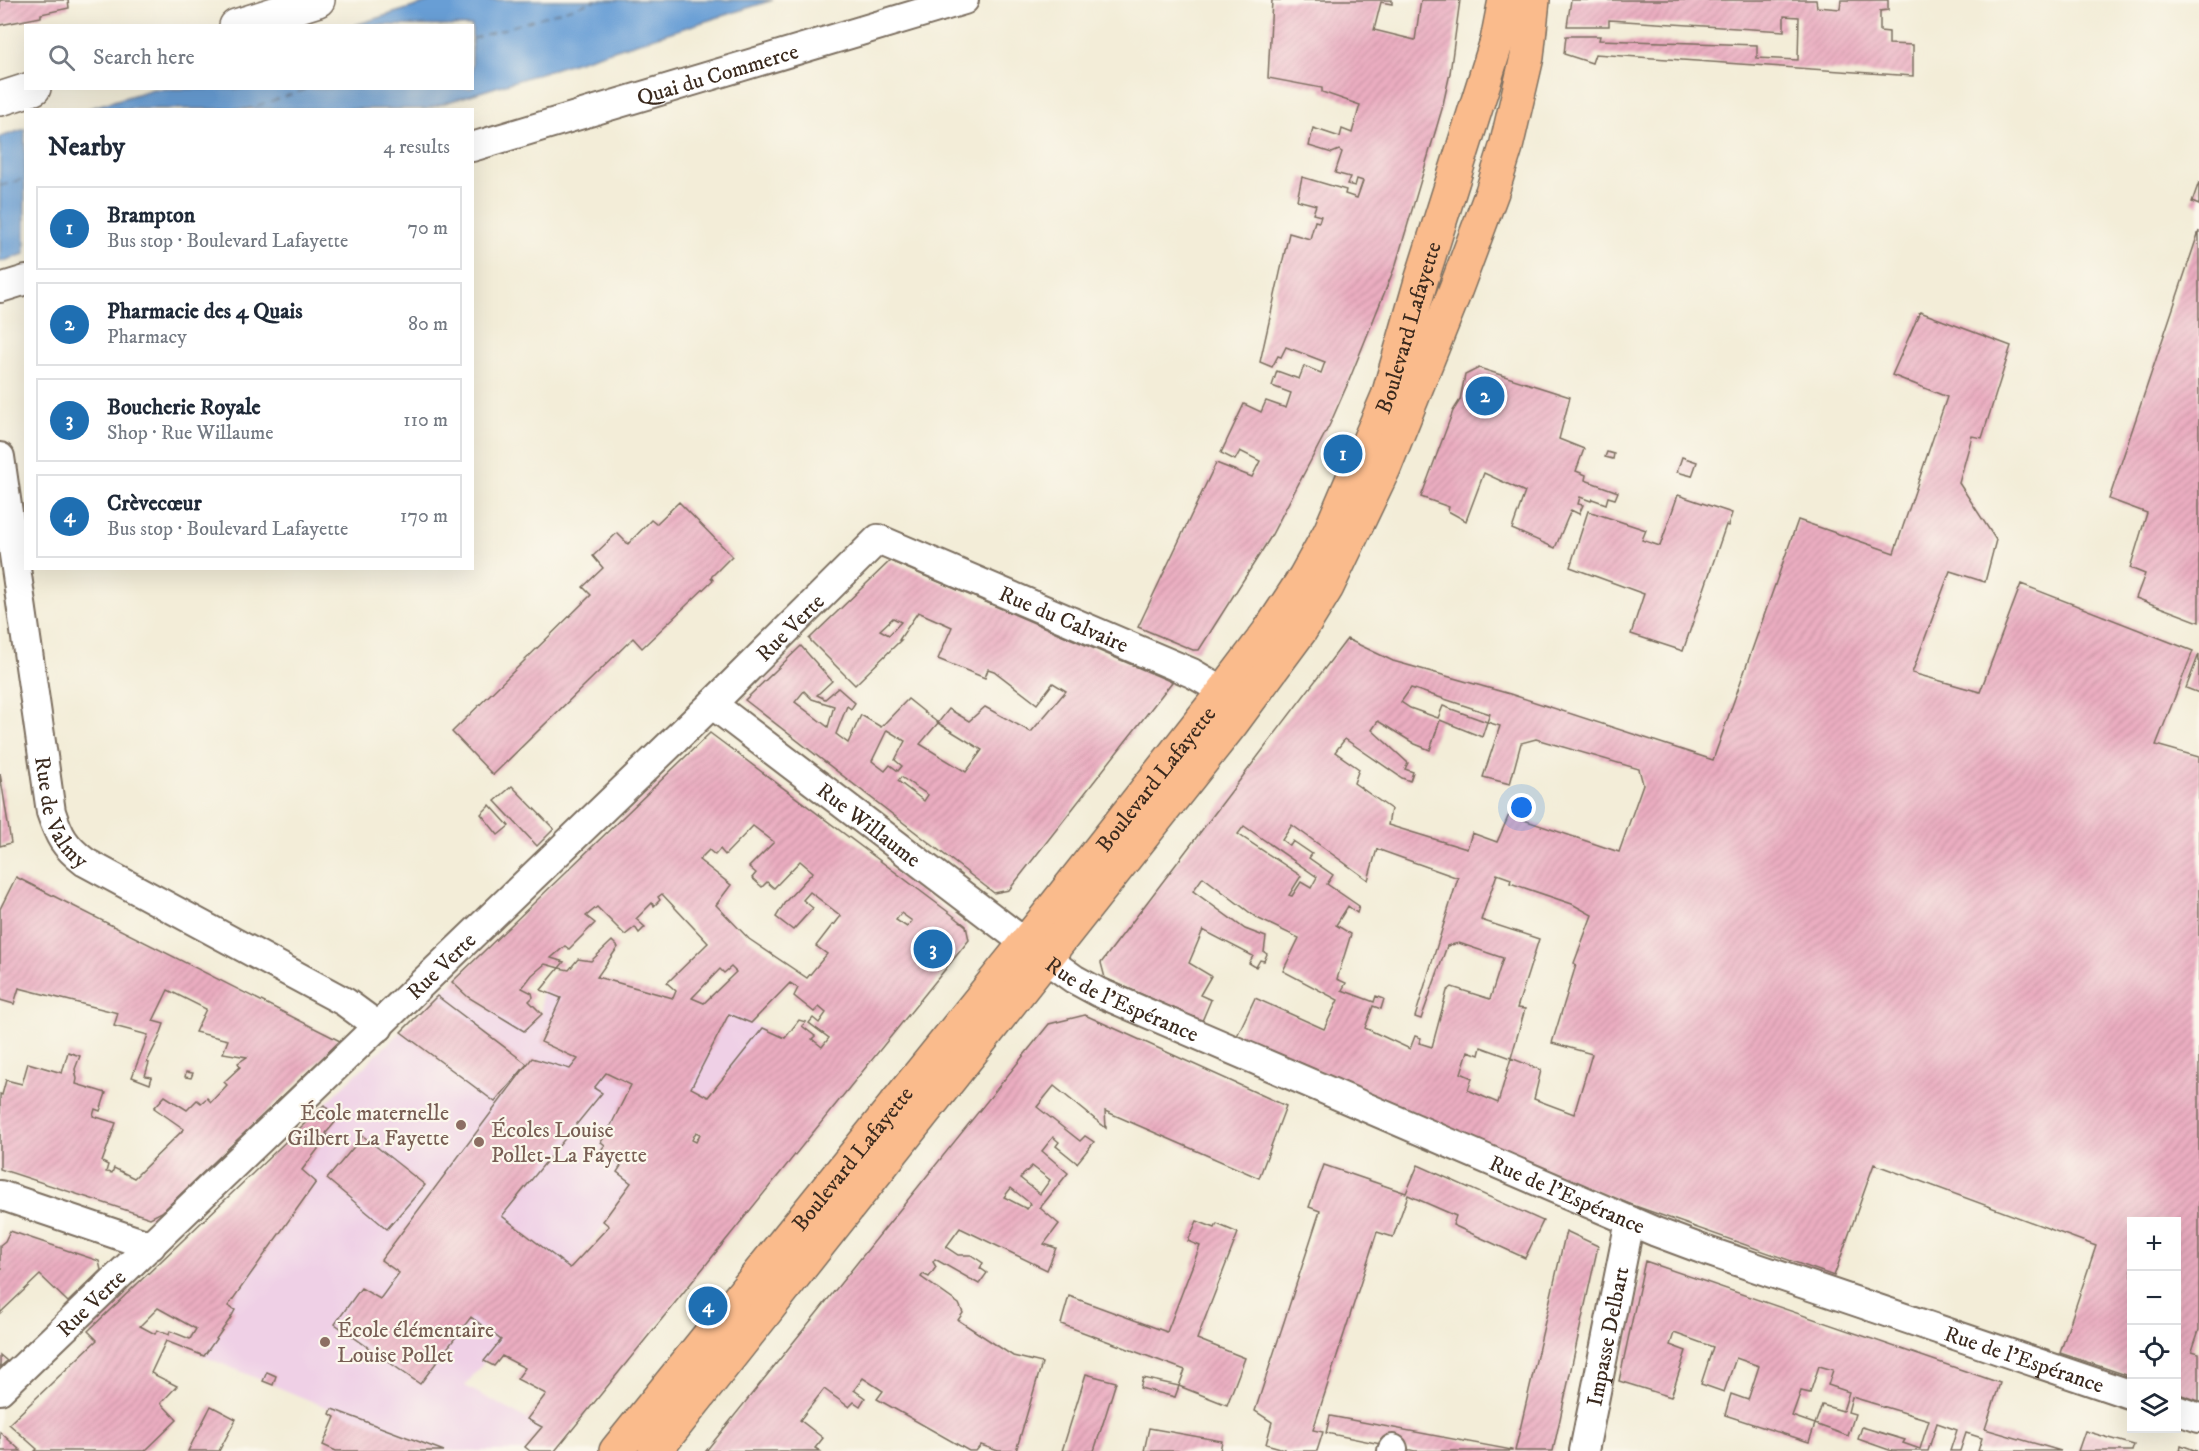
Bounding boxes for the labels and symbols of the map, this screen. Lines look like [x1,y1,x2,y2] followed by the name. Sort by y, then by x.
[634,38,802,112] street label: Quai du Commerce
[1370,238,1448,418] street label: Boulevard Lafayette
[1466,374,1504,418] pin: 2
[1324,432,1362,476] pin: 1
[995,580,1132,659] street label: Rue du Calvaire
[751,588,830,668] street label: Rue Verte
[1091,701,1222,858] street label: Boulevard Lafayette
[28,755,94,875] street label: Rue de Valmy
[811,777,926,874] street label: Rue Willaume
[1507,793,1536,822] your location
[914,926,952,972] pin: 3
[402,927,482,1006] street label: Rue Verte
[1040,951,1202,1049] street label: Rue de l'Espérance
[787,1081,920,1237] street label: Boulevard Lafayette
[287,1100,449,1152] place label: École maternelle Gilbert La Fayette
[491,1117,647,1169] place label: Écoles Louise Pollet-La Fayette
[454,1118,468,1132] marker: École maternelle Gilbert La Fayette
[472,1135,486,1149] marker: Écoles Louise Pollet-La Fayette
[1485,1150,1649,1241] street label: Rue de l'Espérance
[52,1264,132,1343] street label: Rue Verte
[1581,1264,1636,1409] street label: Impasse Delbart
[688,1284,728,1328] pin: 4
[337,1317,494,1369] place label: École élémentaire Louise Pollet
[1941,1320,2107,1400] street label: Rue de l'Espérance
[318,1335,332,1349] marker: École élémentaire Louise Pollet

